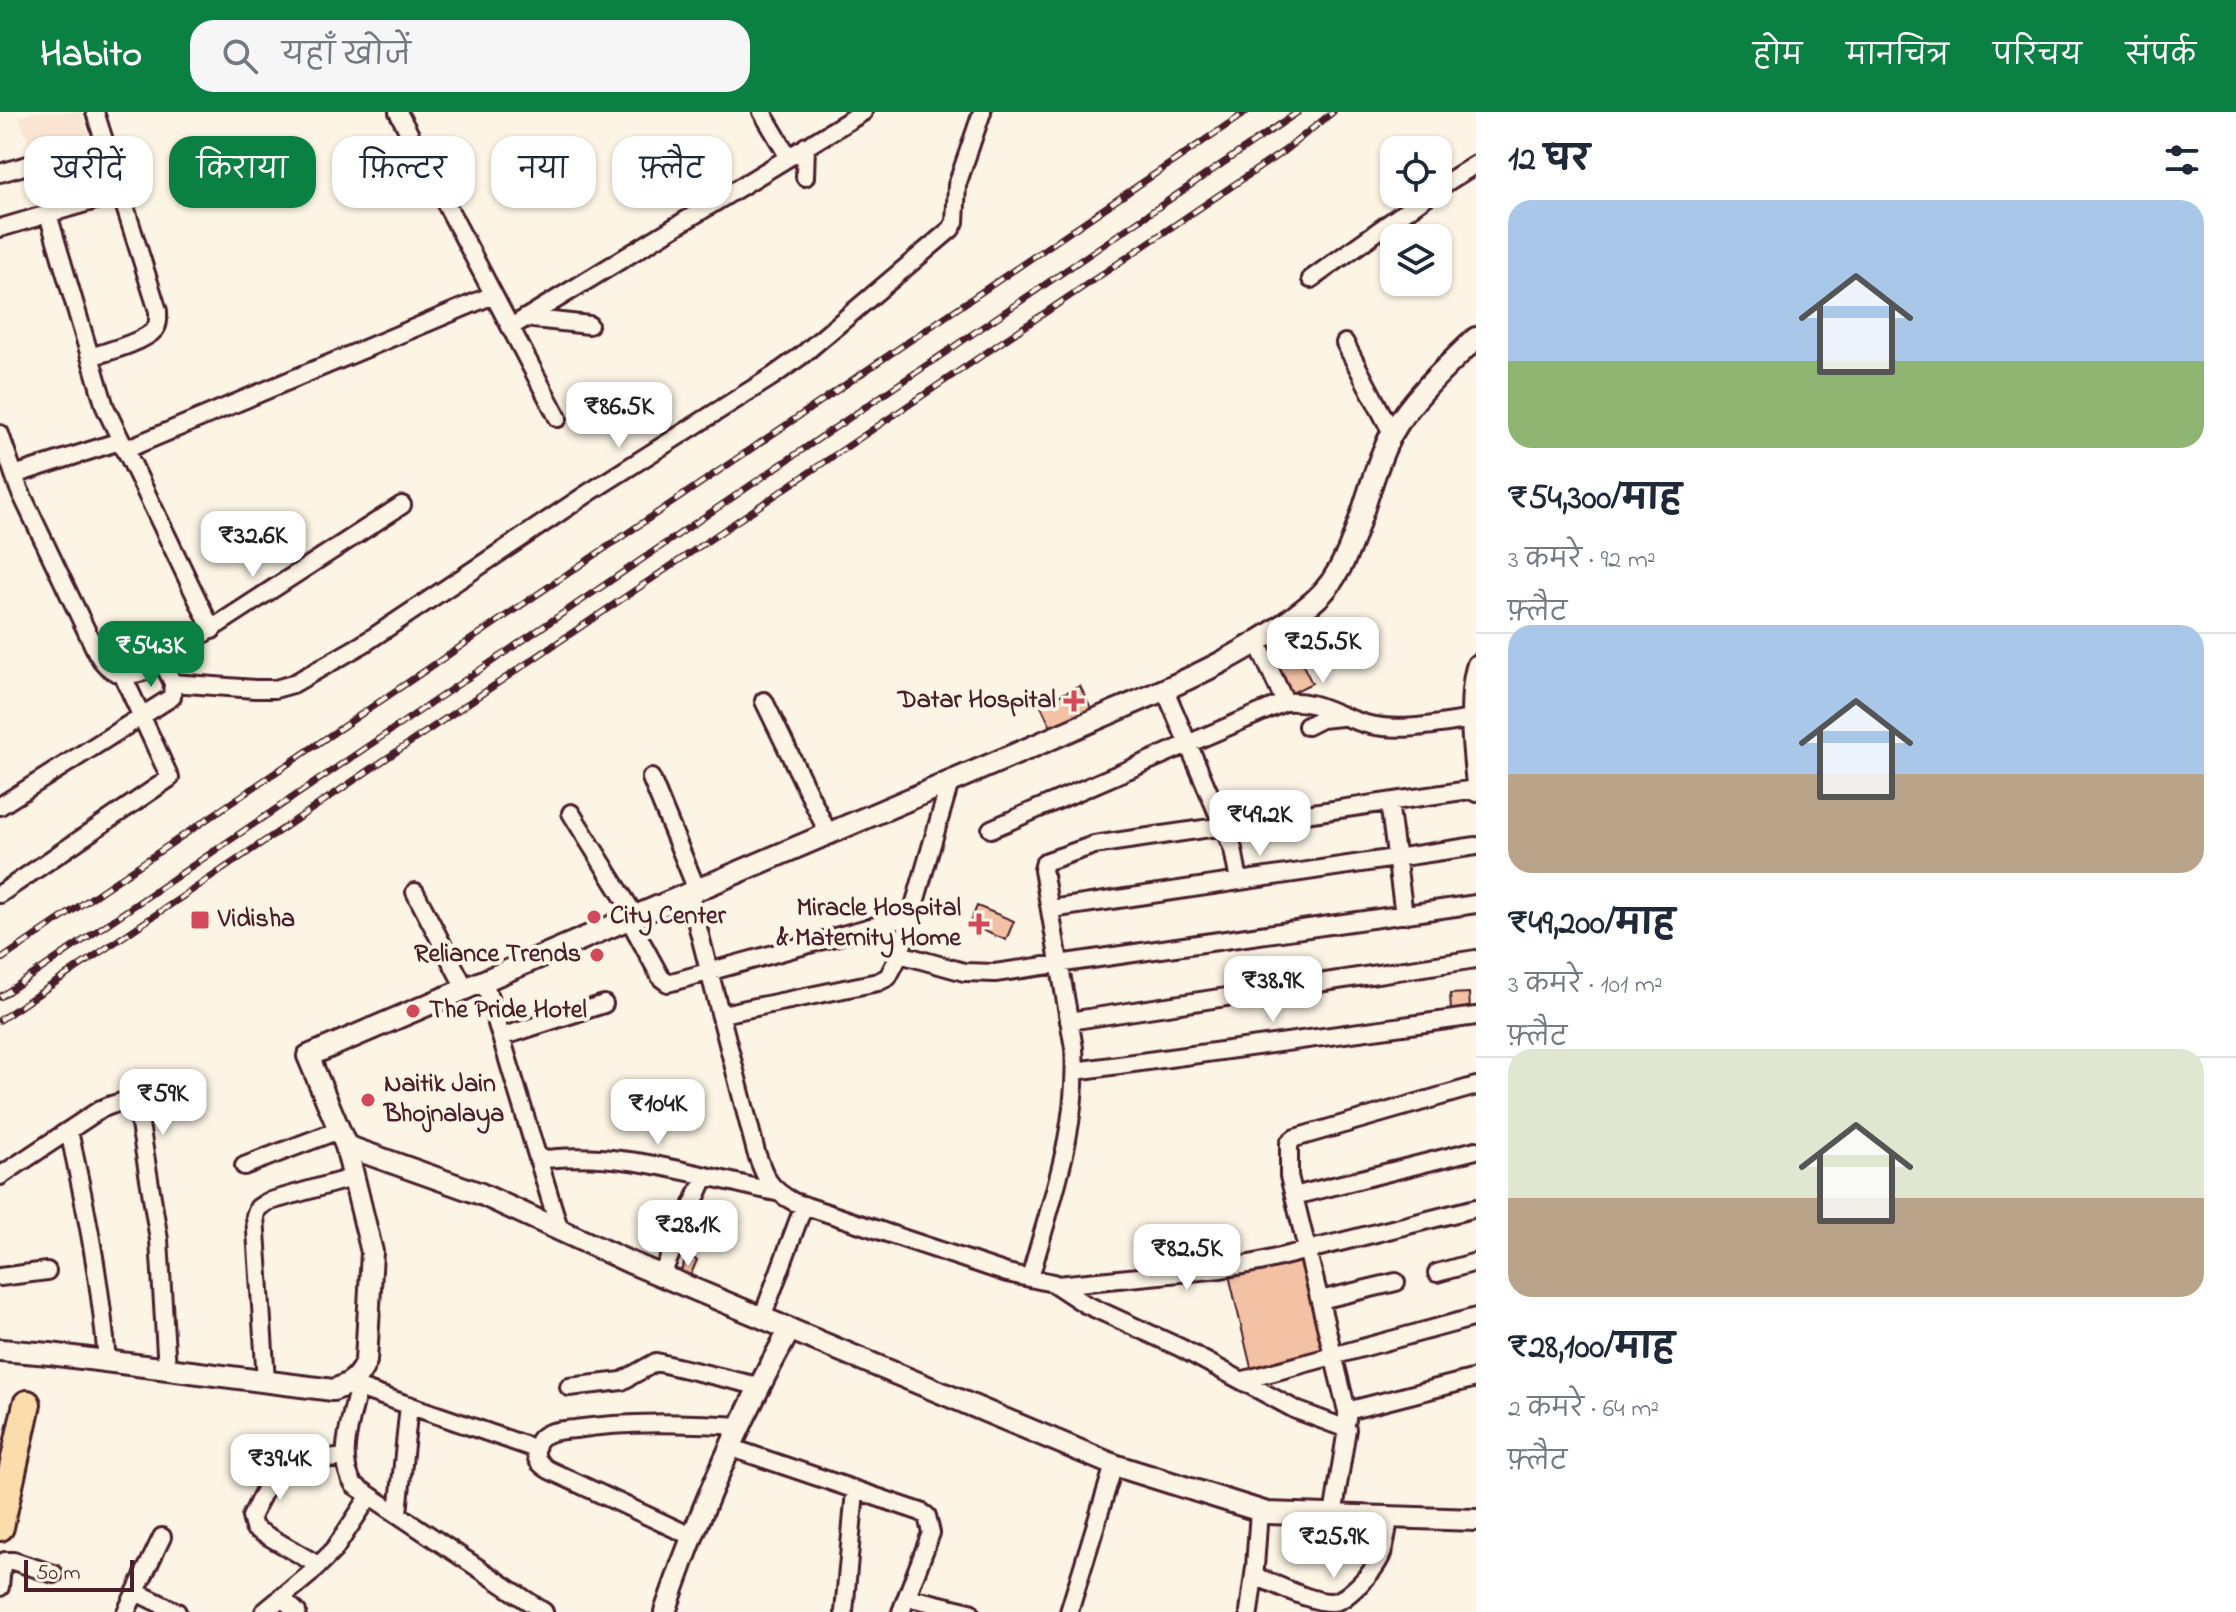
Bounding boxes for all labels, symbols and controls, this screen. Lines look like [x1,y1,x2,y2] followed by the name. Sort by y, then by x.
[190,20,750,92] search box
[40,28,142,84] text: Habito
[218,34,262,78] icon: search
[282,35,411,79] text: यहाँ खोजें
[1753,37,1802,78] text: होम
[1846,37,1949,78] text: मानचित्र
[1993,37,2082,78] text: परिचय
[2126,37,2196,78] text: संपर्क
[24,136,153,208] chip: खरीदें
[169,136,316,208] chip: किराया
[332,136,475,208] chip: फ़िल्टर
[491,136,596,208] chip: नया
[612,136,732,208] chip: फ़्लैट
[1380,136,1452,296] map controls
[1380,136,1452,208] button: locate
[1508,136,1589,186] text: 12 घर
[2160,138,2204,182] icon: filters
[1380,224,1452,296] button: layers
[1784,252,1928,396] icon: home
[554,382,684,450] pin: ₹86.5K
[584,389,654,427] text: ₹86.5K
[1508,475,1681,525] text: ₹54,300/माह
[188,511,318,579] pin: ₹32.6K
[219,518,287,556] text: ₹32.6K
[1508,542,1656,580] text: 3 कमरे · 92 m²
[1508,595,1567,633] text: फ़्लैट
[1258,617,1388,685] pin: ₹25.5K
[86,621,216,689] pin: ₹54.3K
[1285,624,1361,662] text: ₹25.5K
[116,628,186,666] text: ₹54.3K
[1784,677,1928,821] icon: home
[897,682,1056,720] place label: Datar Hospital
[1063,690,1085,712] marker: Datar Hospital
[1195,790,1325,858] pin: ₹49.2K
[1228,797,1292,835] text: ₹49.2K
[776,890,962,958] place label: Miracle Hospital & Maternity Home
[610,898,727,936] place label: City Center
[1508,900,1675,950] text: ₹49,200/माह
[217,901,295,939] place label: Vidisha
[585,908,603,926] marker: City Center
[189,909,211,931] marker: Vidisha
[968,913,990,935] marker: Miracle Hospital & Maternity Home
[414,936,581,974] place label: Reliance Trends
[588,946,606,964] marker: Reliance Trends
[1208,956,1338,1024] pin: ₹38.9K
[1242,963,1304,1001] text: ₹38.9K
[1508,967,1663,1005] text: 3 कमरे · 101 m²
[429,992,587,1030] place label: The Pride Hotel
[404,1002,422,1020] marker: The Pride Hotel
[1508,1020,1567,1058] text: फ़्लैट
[383,1066,504,1134] place label: Naitik Jain Bhojnalaya
[116,1069,210,1137] pin: ₹59K
[138,1076,188,1114] text: ₹59K
[602,1079,714,1147] pin: ₹104K
[629,1086,687,1124] text: ₹104K
[359,1091,377,1109] marker: Naitik Jain Bhojnalaya
[1784,1101,1928,1245] icon: home
[623,1200,753,1268] pin: ₹28.1K
[656,1207,720,1245] text: ₹28.1K
[1122,1224,1252,1292] pin: ₹82.5K
[1151,1231,1223,1269] text: ₹82.5K
[1508,1324,1674,1374] text: ₹28,100/माह
[1508,1391,1659,1429] text: 2 कमरे · 64 m²
[215,1434,345,1502] pin: ₹39.4K
[249,1441,311,1479] text: ₹39.4K
[1508,1444,1567,1482] text: फ़्लैट
[1269,1512,1399,1580] pin: ₹25.9K
[1299,1519,1369,1557] text: ₹25.9K
[24,1556,134,1592] scale bar
[36,1558,81,1590] text: 50 m

